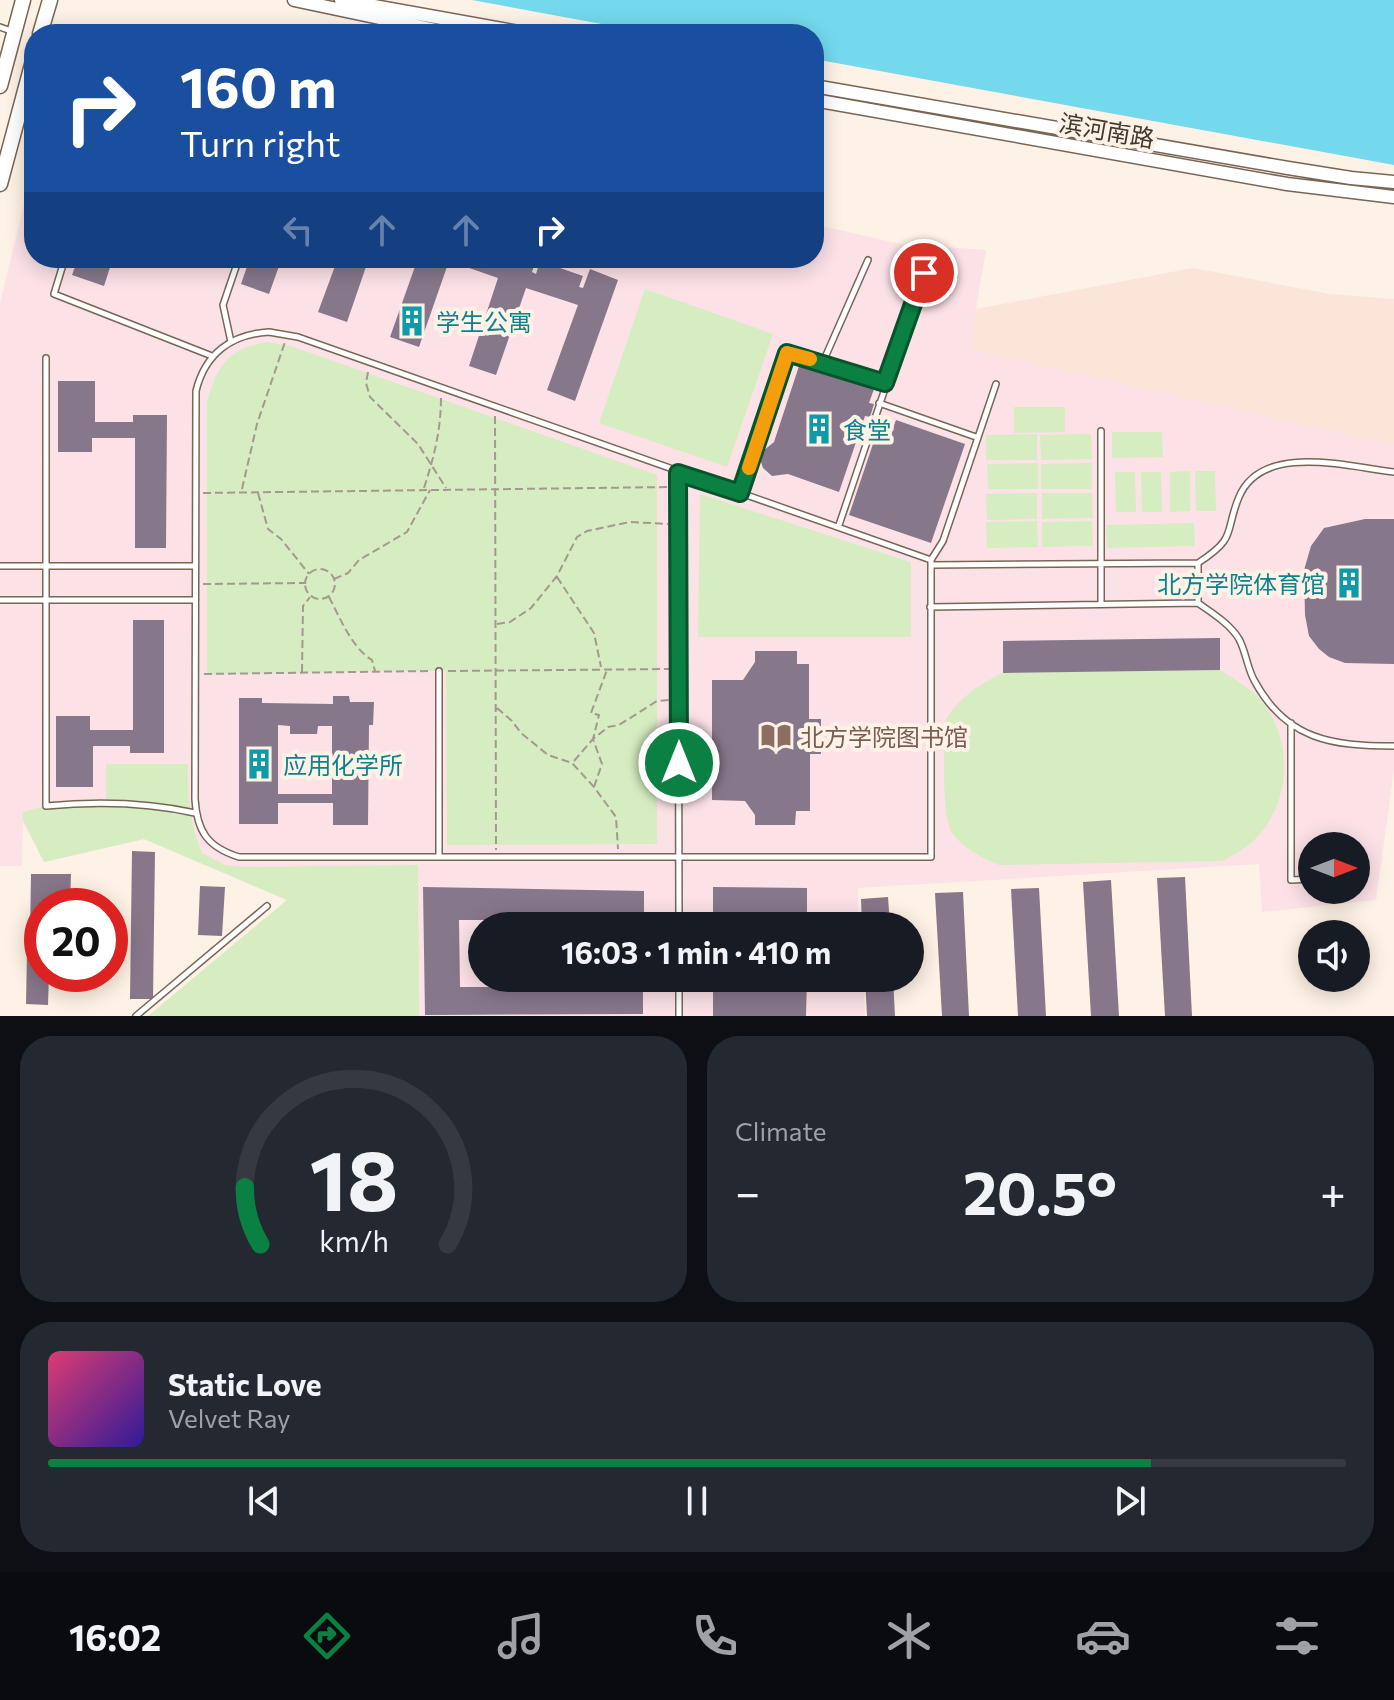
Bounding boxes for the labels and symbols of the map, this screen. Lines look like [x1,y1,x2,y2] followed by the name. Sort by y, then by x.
[1057,107,1157,153] street label: 滨河南路
[890,239,958,307] pin
[395,304,429,338] building icon: 学生公寓
[436,307,532,336] place label: 学生公寓
[802,412,836,446] building icon: 食堂
[843,415,891,444] place label: 食堂
[1332,566,1366,600] building icon: 北方学院体育馆
[1157,569,1325,598] place label: 北方学院体育馆
[759,719,793,753] library icon: 北方学院图书馆
[637,721,721,805] position arrow
[800,722,968,751] place label: 北方学院图书馆
[242,747,276,781] building icon: 应用化学所
[283,750,403,779] place label: 应用化学所
[1298,832,1370,904] north arrow
[24,888,128,992] speed limit sign: 20

